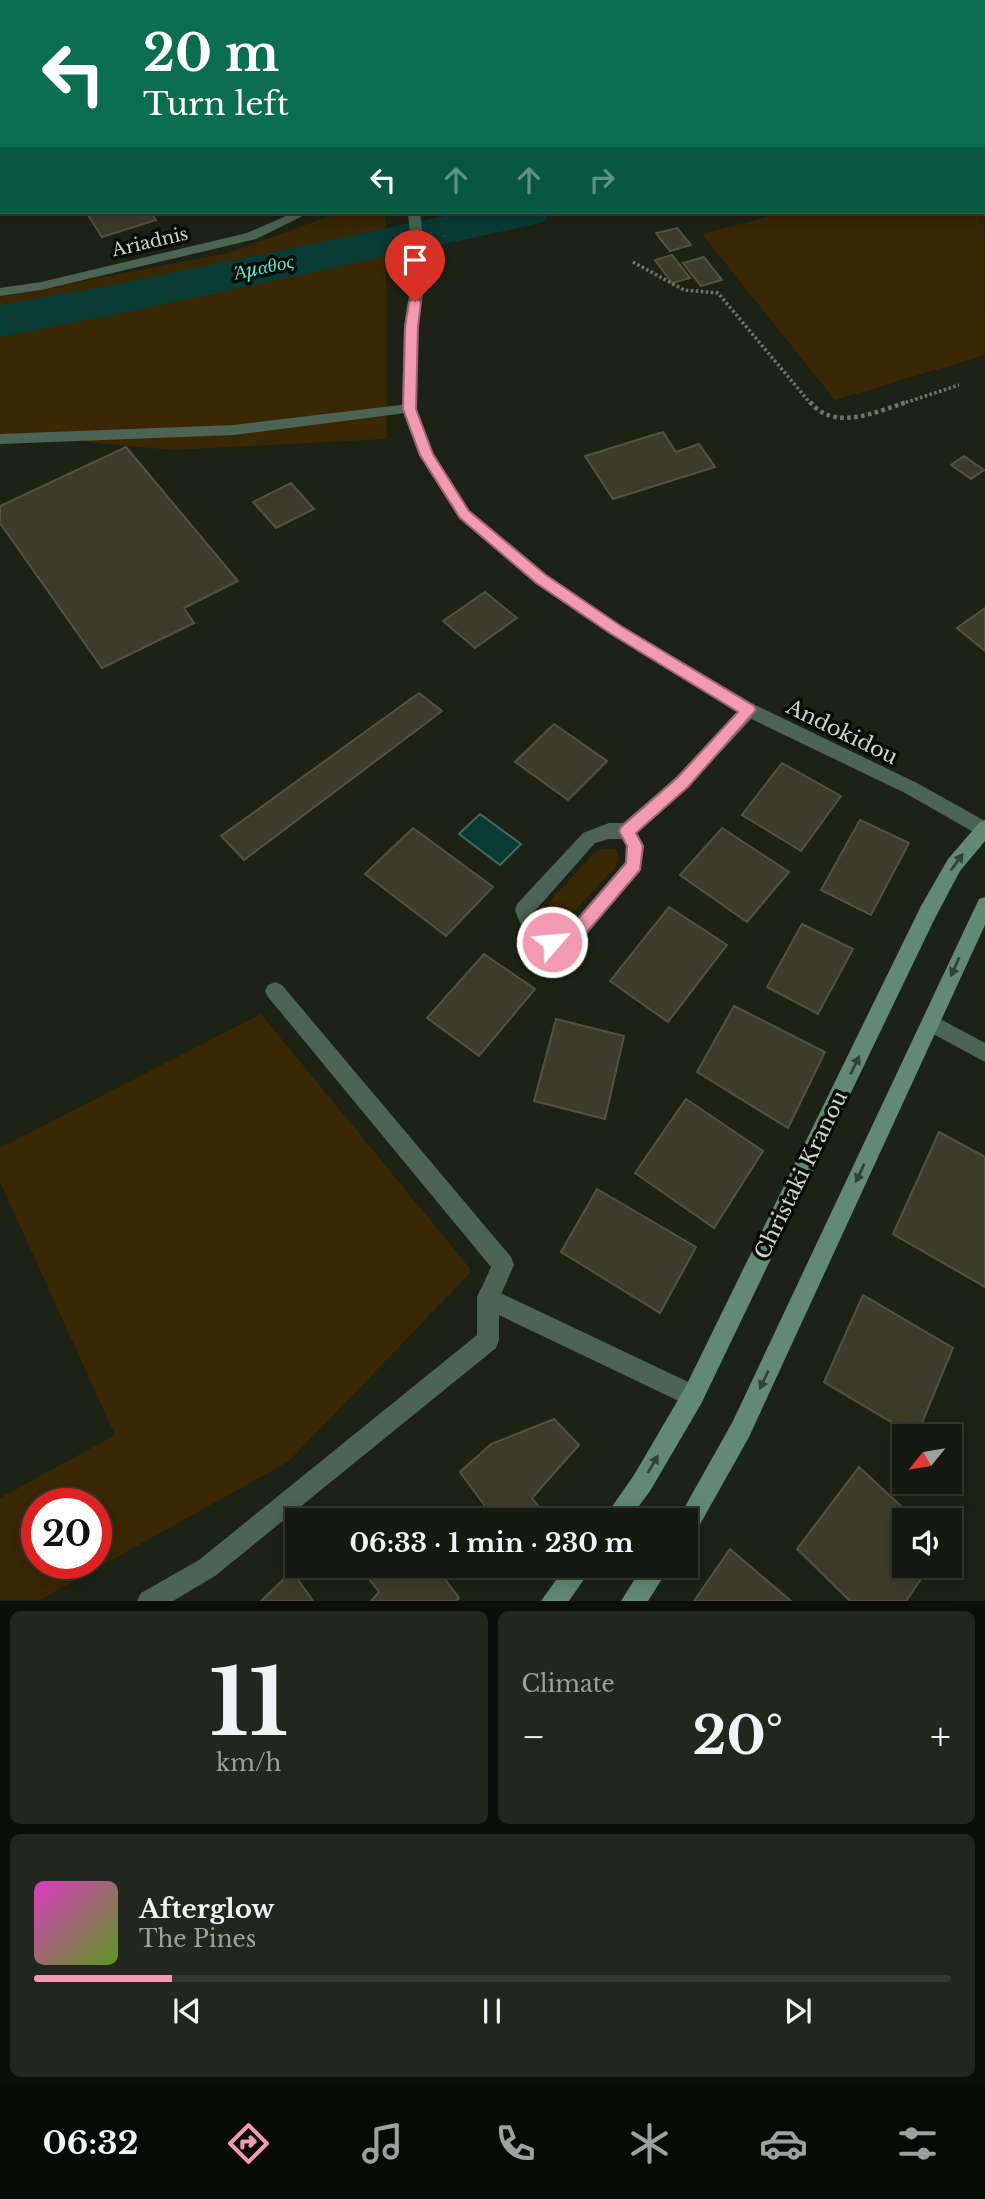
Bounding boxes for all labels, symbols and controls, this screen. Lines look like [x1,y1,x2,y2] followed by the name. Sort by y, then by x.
[143,23,279,84] text: 20 m
[28,28,119,119] icon: left
[143,84,289,124] text: Turn left
[364,161,402,199] icon: left
[437,161,475,199] icon: ahead
[510,161,548,199] icon: ahead
[583,161,621,199] icon: right
[109,223,190,262] street label: Ariadnis
[385,230,445,302] pin
[396,241,434,279] icon: arrive
[230,249,296,285] water label: Άμαθος
[781,693,902,770] street label: Andokidou
[950,853,964,871] one-way arrow
[515,905,589,979] position arrow
[949,956,960,977] one-way arrow
[849,1055,860,1075] one-way arrow
[749,1087,853,1263] street label: Christaki Kranou
[855,1163,866,1184] one-way arrow
[759,1369,770,1390] one-way arrow
[892,1424,962,1494] north arrow
[892,1424,962,1578] map controls
[647,1455,659,1474] one-way arrow
[21,1488,112,1579] speed limit sign: 20
[892,1508,962,1578] button: sound
[349,1527,634,1559] text: 06:33 · 1 min · 230 m
[209,1647,288,1760] text: 11
[522,1670,615,1698] text: Climate
[693,1704,783,1768] text: 20°
[522,1713,546,1760] text: −
[930,1713,951,1760] text: +
[216,1749,281,1777] text: km/h
[139,1893,275,1925] text: Afterglow
[139,1925,256,1953] text: The Pines
[168,1992,206,2030] icon: previous
[473,1992,511,2030] icon: pause
[779,1992,817,2030] icon: next
[224,2119,273,2168] icon: directions
[358,2119,407,2168] icon: music
[491,2119,540,2168] icon: phone
[625,2119,674,2168] icon: climate
[759,2119,808,2168] icon: car
[893,2119,942,2168] icon: filters
[42,2123,139,2163] text: 06:32

